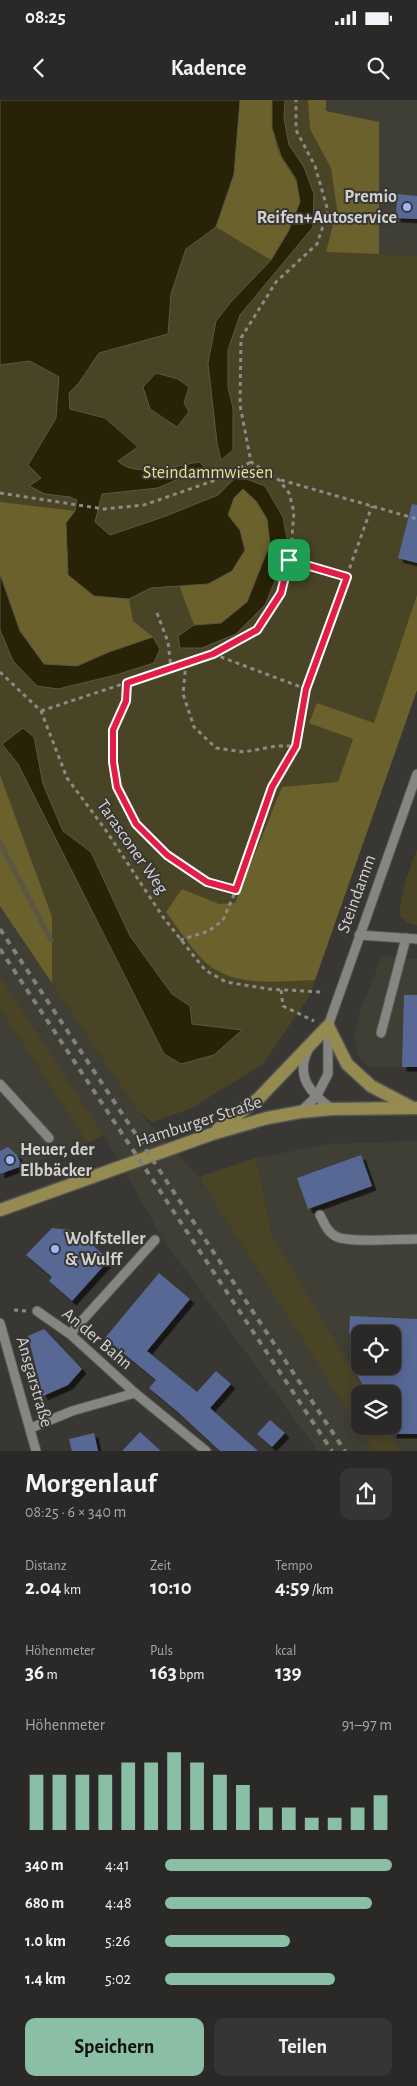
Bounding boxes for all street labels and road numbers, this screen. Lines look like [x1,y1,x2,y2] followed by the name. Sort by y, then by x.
[93,797,171,898] street label: Tarasconer Weg
[335,852,379,936] street label: Steindamm
[134,1093,264,1151] street label: Hamburger Straße
[59,1305,135,1373] street label: An der Bahn
[12,1335,56,1429] street label: Ansgarstraße

